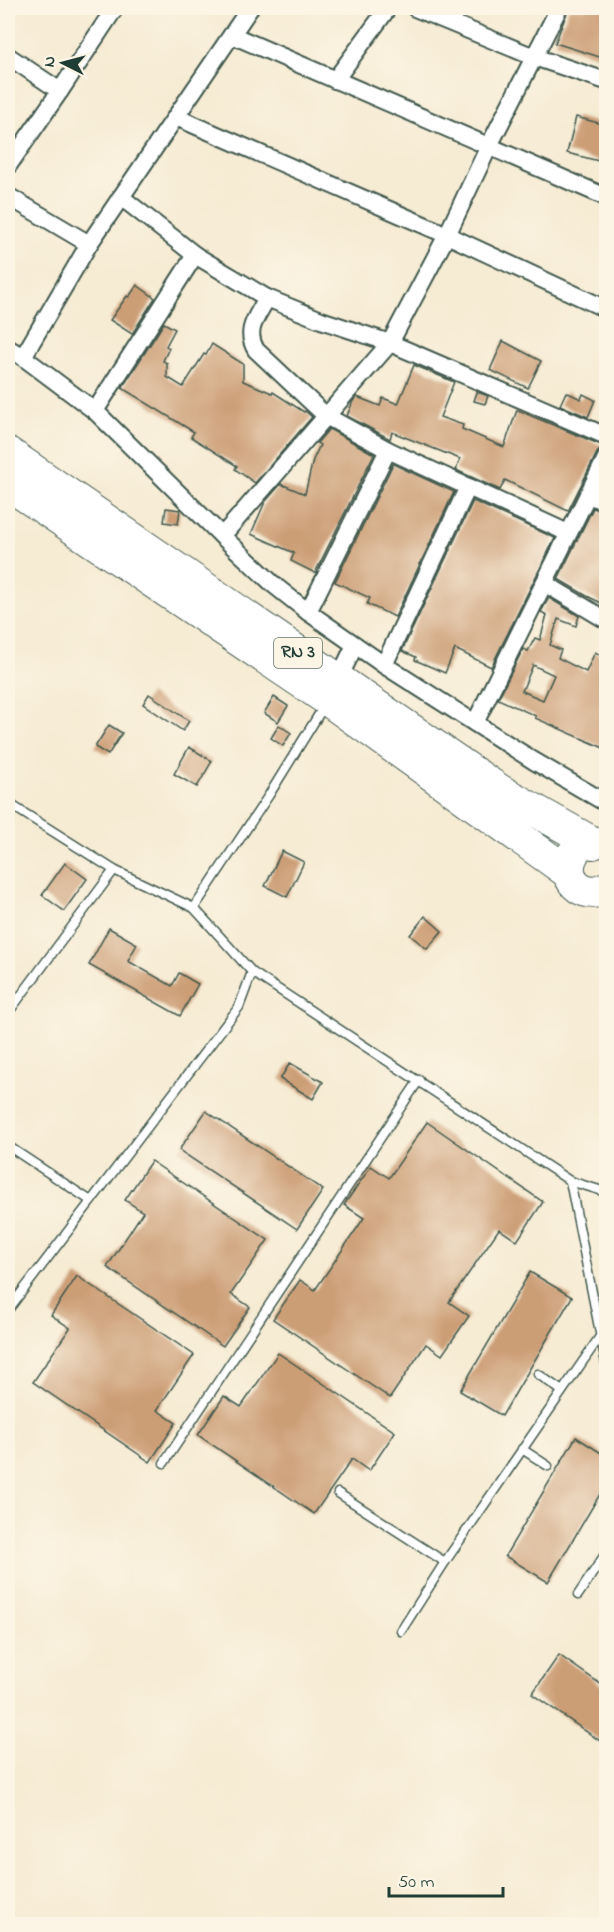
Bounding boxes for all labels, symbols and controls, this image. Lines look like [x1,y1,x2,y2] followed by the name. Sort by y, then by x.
[33,33,93,93] north arrow
[38,55,63,68] text: N
[274,638,322,668] road number: RN 3
[389,1860,503,1898] scale bar
[398,1870,435,1896] text: 50 m

